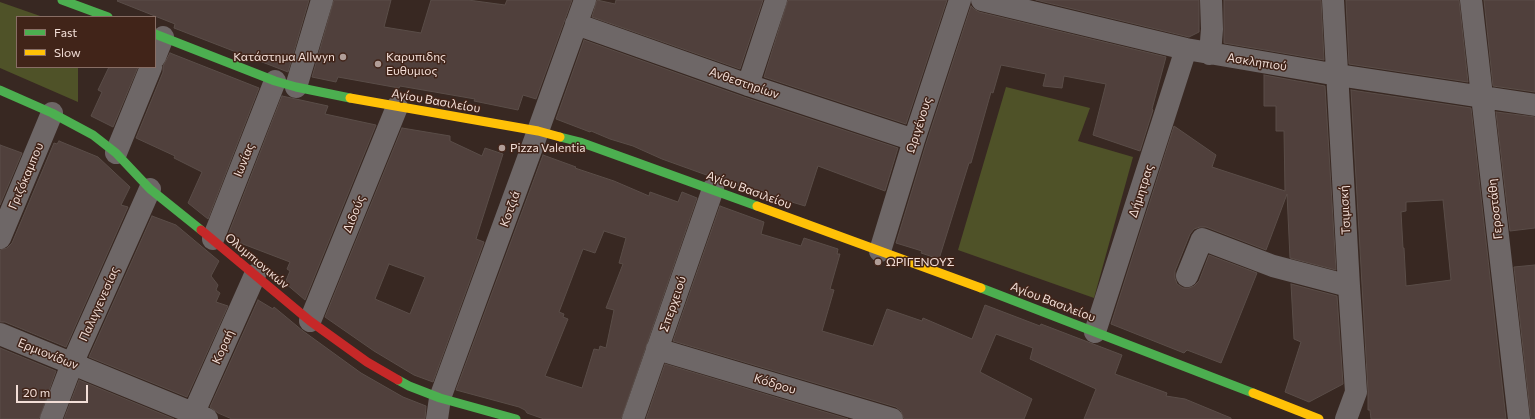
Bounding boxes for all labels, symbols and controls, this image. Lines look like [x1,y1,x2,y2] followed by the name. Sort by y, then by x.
[16,16,156,68] legend
[54,25,77,39] text: Fast
[54,45,81,59] text: Slow
[233,50,335,64] place label: Κατάστημα Allwyn
[386,50,446,78] place label: Καρυπιδης Ευθυμιος
[1226,50,1288,74] street label: Ασκληπιού
[338,52,348,62] marker: Κατάστημα Allwyn
[373,59,383,69] marker: Καρυπιδης Ευθυμιος
[707,64,781,102] street label: Ανθεστηρίων
[391,86,481,116] street label: Αγίου Βασιλείου
[903,95,935,155] street label: Ωριγένους
[5,140,47,212] street label: Γριζόκαμπου
[231,141,257,179] street label: Ιωνίας
[510,141,586,155] place label: Pizza Valentia
[497,143,507,153] marker: Pizza Valentia
[1126,162,1156,220] street label: Δήμητρας
[704,168,794,212] street label: Αγίου Βασιλείου
[1485,178,1505,240] street label: Γεροστάθη
[1337,185,1353,235] street label: Τσιμισκή
[497,189,523,229] street label: Κοτζιά
[340,193,368,235] street label: Διδούς
[222,230,292,292] street label: Ολυμπιονικών
[886,255,954,269] place label: ΩΡΙΓΕΝΟΥΣ
[873,257,883,267] marker: ΩΡΙΓΕΝΟΥΣ
[76,264,122,344] street label: Παλιγγενεσίας
[657,274,689,334] street label: Σπερχειού
[1008,279,1098,325] street label: Αγίου Βασιλείου
[209,328,237,366] street label: Κοραή
[16,335,80,373] street label: Ερμιονίδων
[752,371,798,397] street label: Κόδρου
[18,377,90,403] scale bar
[23,385,50,399] text: 20 m

